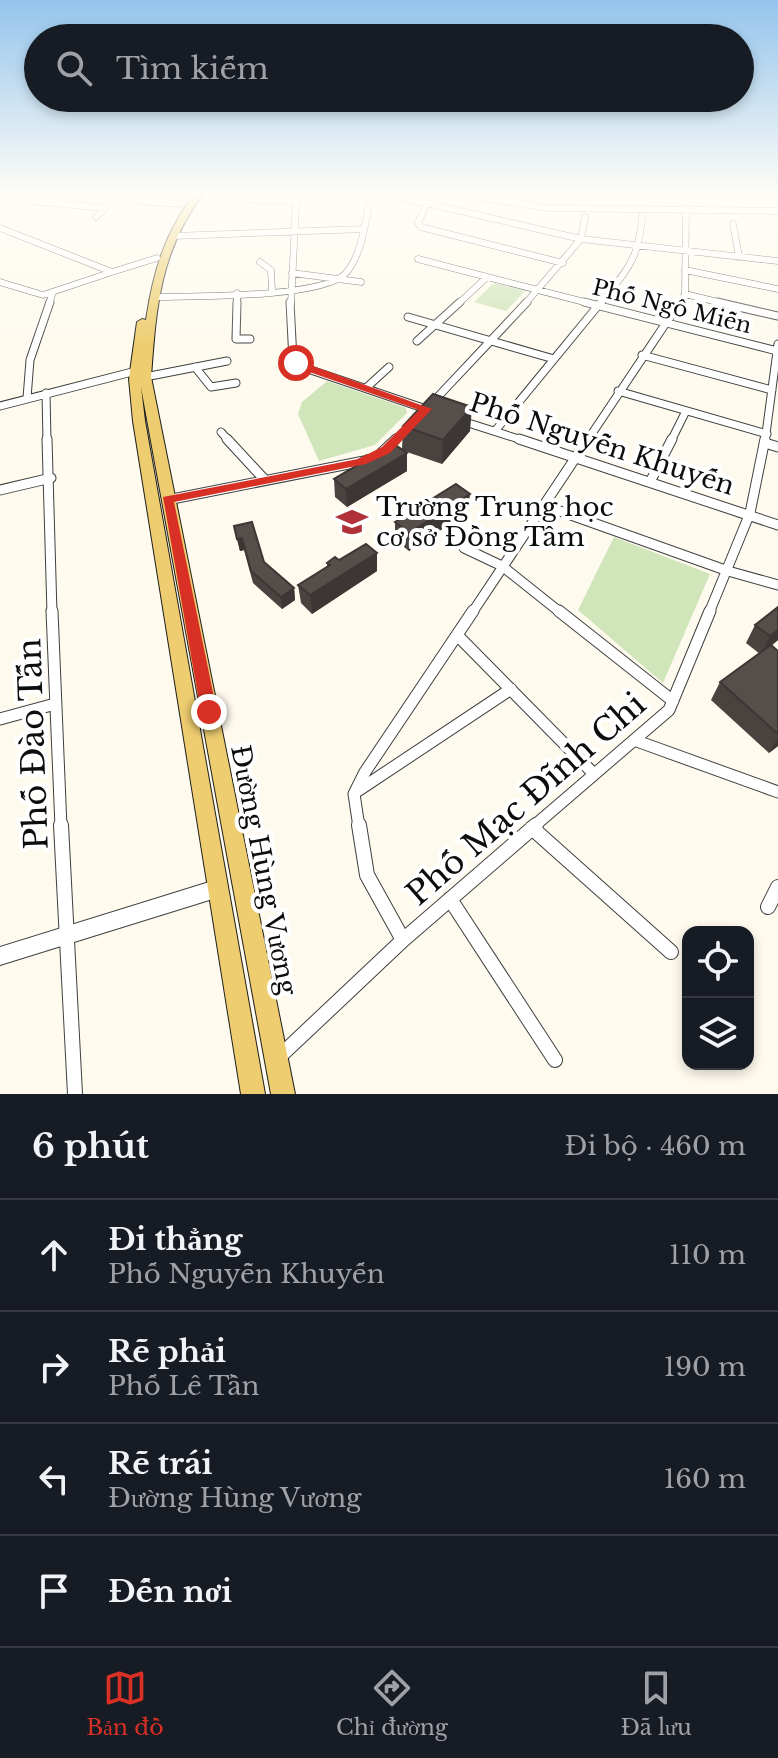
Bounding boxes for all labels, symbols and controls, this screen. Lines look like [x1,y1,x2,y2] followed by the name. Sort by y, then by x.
[24,24,754,112] search box
[52,46,96,90] icon: search
[116,50,269,87] text: Tìm kiếm
[589,274,754,339] street label: Phố Ngô Miễn
[278,345,314,381] route start
[465,386,739,502] street label: Phố Nguyễn Khuyến
[376,491,613,553] place label: Trường Trung học cơ sở Đồng Tâm
[335,505,369,539] school or university icon: Trường Trung học cơ sở Đồng Tâm
[9,638,57,850] street label: Phố Đào Tấn
[398,684,654,914] street label: Phố Mạc Đĩnh Chi
[191,694,227,730] route end
[224,742,304,998] street label: Đường Hùng Vương
[682,926,754,1070] map controls
[682,926,754,998] button: locate
[682,998,754,1070] button: layers
[32,1125,149,1167] text: 6 phút
[565,1130,746,1162] text: Đi bộ · 460 m
[108,1221,242,1258] text: Đi thẳng
[32,1233,76,1277] icon: ahead
[669,1239,746,1271] text: 110 m
[108,1258,385,1290] text: Phố Nguyễn Khuyến
[108,1333,226,1370] text: Rẽ phải
[32,1345,76,1389] icon: right
[664,1351,746,1383] text: 190 m
[108,1370,260,1402] text: Phố Lê Tần
[108,1445,212,1482] text: Rẽ trái
[32,1457,76,1501] icon: left
[664,1463,746,1495] text: 160 m
[108,1482,362,1514] text: Đường Hùng Vương
[32,1569,76,1613] icon: arrive
[108,1573,232,1610] text: Đến nơi
[86,1666,164,1741] tab: Bản đồ
[336,1666,448,1741] tab: Chỉ đường
[620,1666,692,1741] tab: Đã lưu

